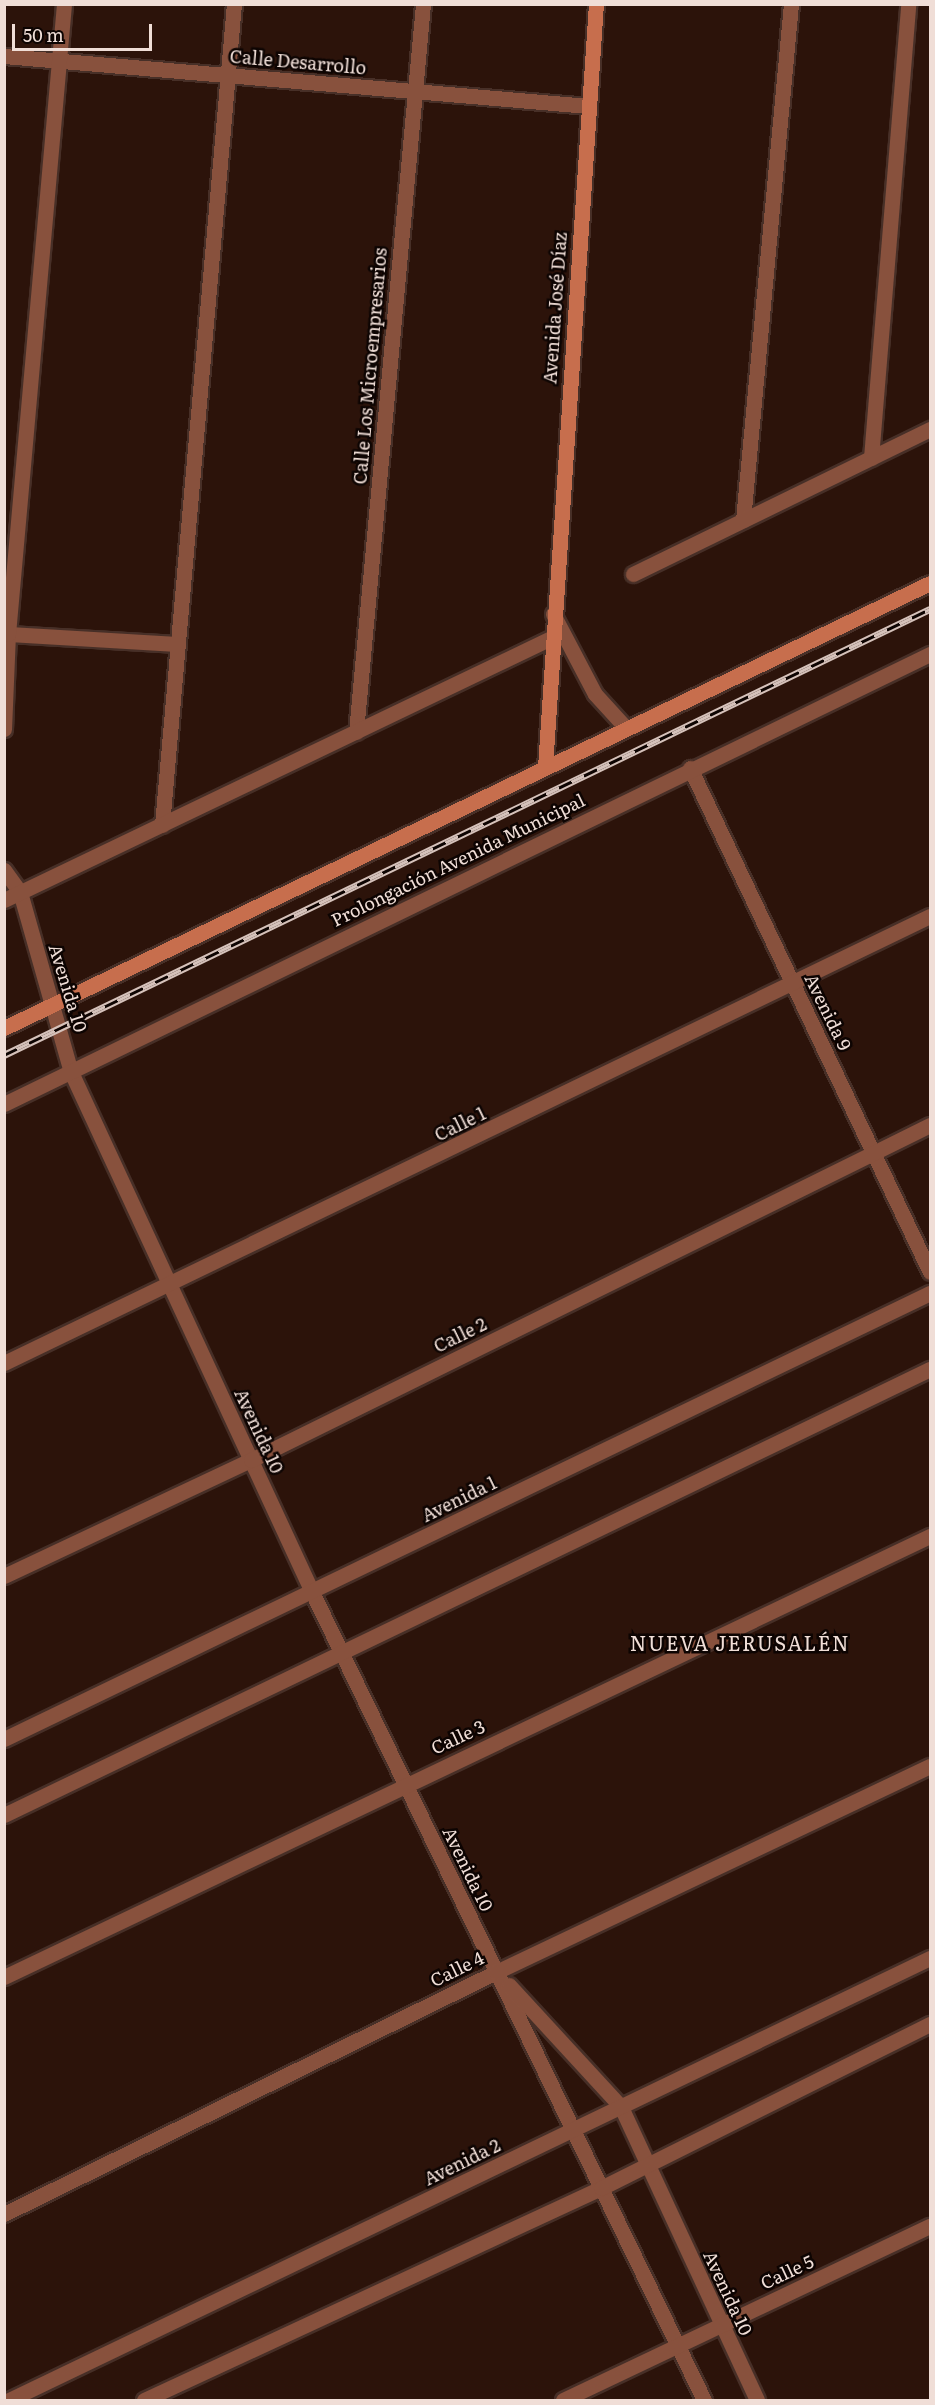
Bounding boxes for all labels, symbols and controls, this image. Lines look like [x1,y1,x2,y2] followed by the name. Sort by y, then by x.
[15,12,154,50] scale bar
[23,21,64,48] text: 50 m
[229,45,367,79] street label: Calle Desarrollo
[539,231,571,385] street label: Avenida José Díaz
[349,247,391,485] street label: Calle Los Microempresarios
[328,789,588,931] street label: Prolongación Avenida Municipal
[44,941,92,1035] street label: Avenida 10
[800,970,856,1054] street label: Avenida 9
[431,1102,489,1146] street label: Calle 1
[430,1313,490,1357] street label: Calle 2
[230,1385,288,1477] street label: Avenida 10
[418,1472,500,1526] street label: Avenida 1
[630,1630,850,1654] district label: NUEVA JERUSALÉN
[428,1715,488,1759] street label: Calle 3
[438,1823,498,1915] street label: Avenida 10
[427,1947,487,1991] street label: Calle 4
[420,2134,504,2190] street label: Avenida 2
[699,2247,757,2339] street label: Avenida 10
[757,2250,817,2294] street label: Calle 5

